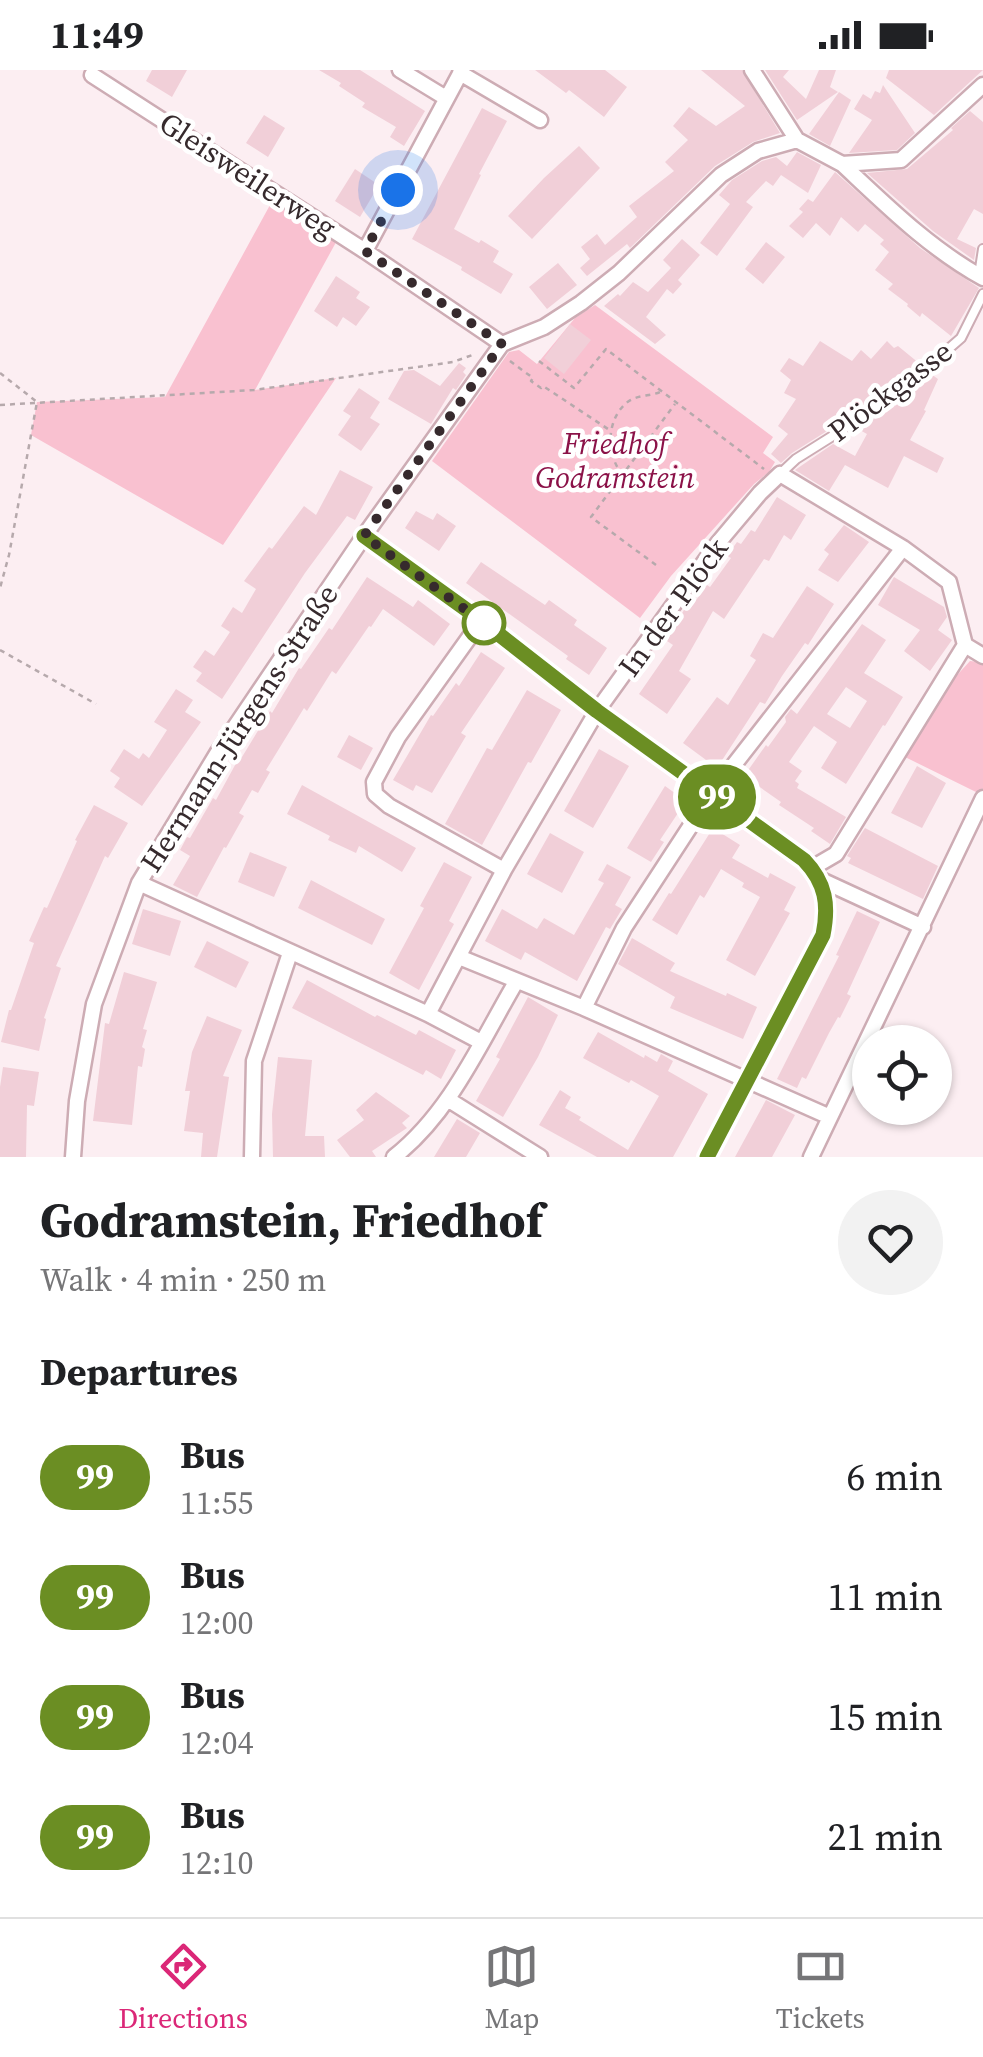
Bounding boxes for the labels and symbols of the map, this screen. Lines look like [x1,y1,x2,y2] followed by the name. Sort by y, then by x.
[151,102,345,248] street label: Gleisweilerweg
[373,165,423,215] your location
[820,331,960,451] street label: Plöckgasse
[535,423,695,498] park label: Friedhof Godramstein
[609,529,738,685] street label: In der Plöck
[131,576,347,880] street label: Hermann-Jürgens-Straße
[463,602,505,644] unlabelled marker
[672,764,762,830] line badge: 99

